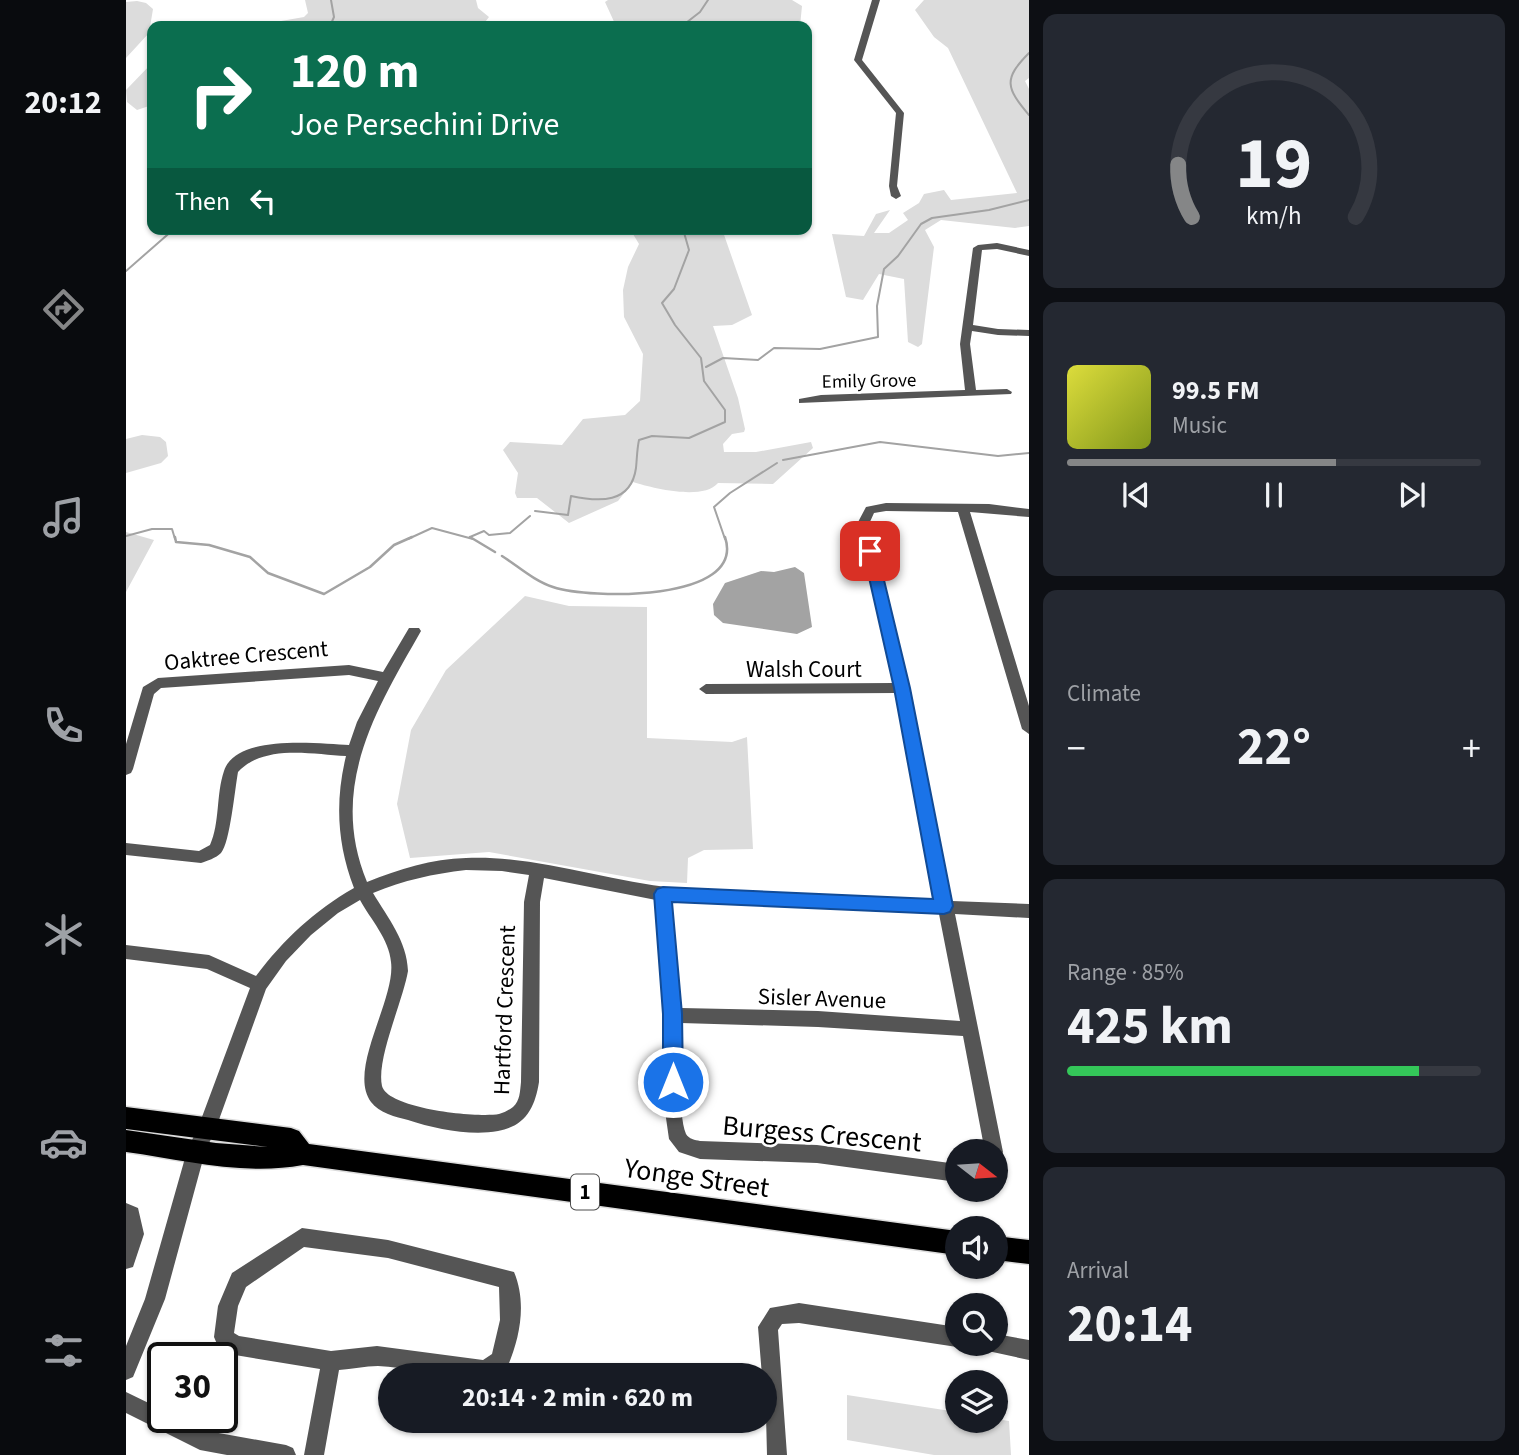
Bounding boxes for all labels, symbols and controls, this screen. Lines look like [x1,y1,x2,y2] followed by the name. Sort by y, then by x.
[290,37,419,107] text: 120 m
[175,49,266,140] icon: right
[24,80,102,126] text: 20:12
[290,102,559,148] text: Joe Persechini Drive
[1236,112,1312,216] text: 19
[244,182,282,220] icon: left
[175,183,230,220] text: Then
[1246,198,1302,234] text: km/h
[39,285,88,334] icon: directions
[822,367,917,396] street label: Emily Grove
[1172,372,1260,409] text: 99.5 FM
[1172,409,1227,442] text: Music
[1117,476,1155,514] icon: previous
[1255,476,1293,514] icon: pause
[1393,476,1431,514] icon: next
[39,493,88,542] icon: music
[840,521,900,581] pin
[851,532,889,570] icon: arrive
[163,632,330,679] street label: Oaktree Crescent
[746,653,862,686] street label: Walsh Court
[1067,677,1141,710] text: Climate
[39,701,88,750] icon: phone
[1237,711,1311,785] text: 22°
[1067,722,1086,776] text: −
[1462,722,1481,776] text: +
[39,910,88,959] icon: climate
[485,924,524,1096] street label: Hartford Crescent
[1067,956,1184,989] text: Range · 85%
[757,980,887,1017] street label: Sisler Avenue
[1067,990,1233,1064] text: 425 km
[636,1045,710,1119] position arrow
[721,1105,924,1163] street label: Burgess Crescent
[39,1118,88,1167] icon: car
[945,1139,1008,1202] north arrow
[945,1139,1008,1433] map controls
[621,1148,772,1208] street label: Yonge Street
[571,1174,599,1210] road number: 1
[945,1216,1008,1279] button: sound
[1067,1254,1129,1287] text: Arrival
[1067,1288,1192,1362] text: 20:14
[945,1293,1008,1356] button: search
[39,1326,88,1375] icon: filters
[147,1342,238,1433] speed limit sign: 30
[945,1370,1008,1433] button: layers
[462,1379,693,1416] text: 20:14 · 2 min · 620 m

